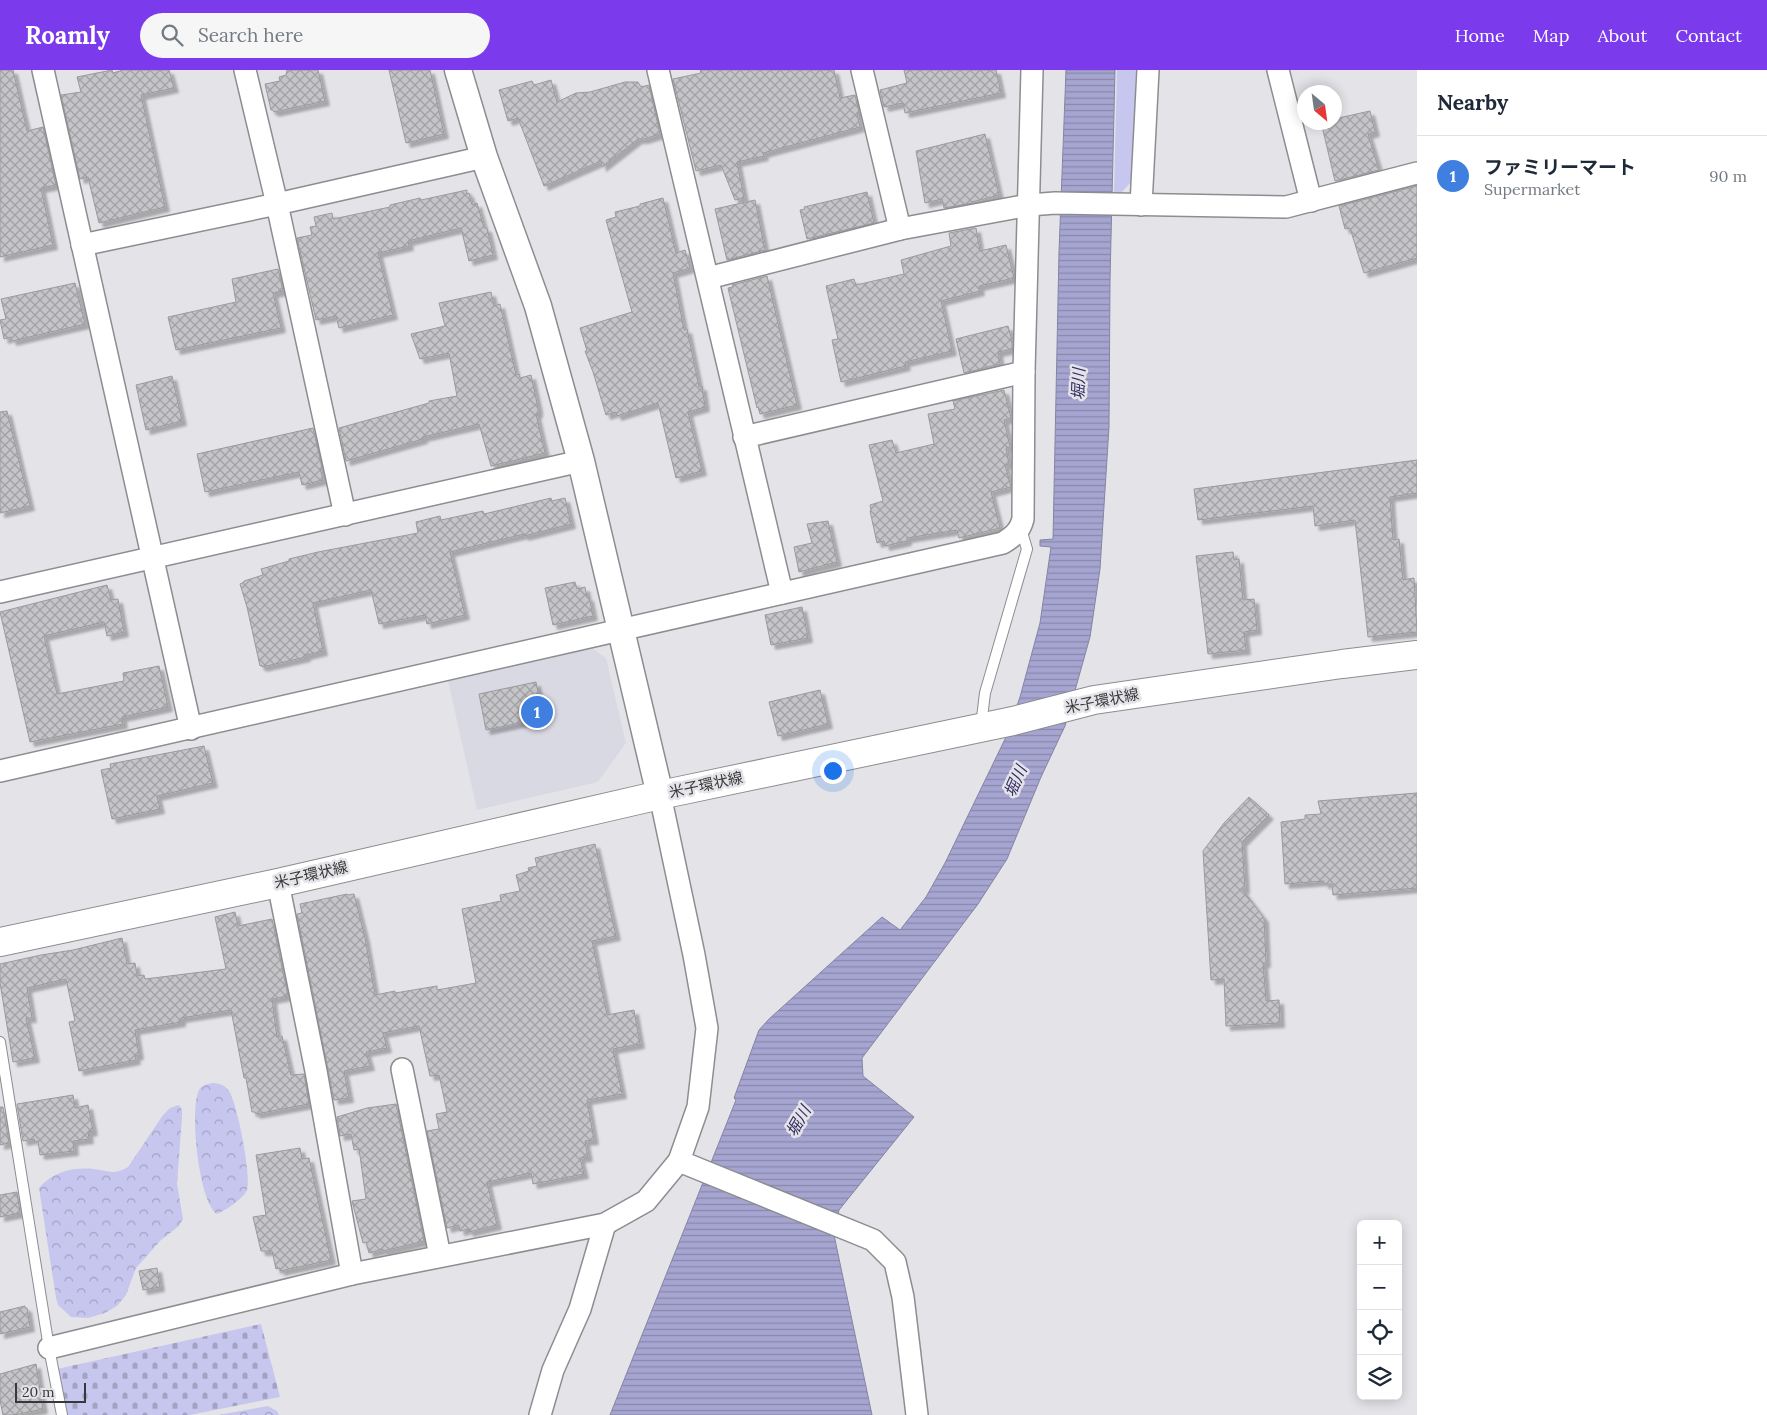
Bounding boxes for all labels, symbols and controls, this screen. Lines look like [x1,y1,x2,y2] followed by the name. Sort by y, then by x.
[140,13,490,58] search box
[25,20,110,51] text: Roamly
[158,21,186,49] icon: search
[198,23,303,47] text: Search here
[1455,24,1505,47] text: Home
[1533,24,1569,47] text: Map
[1597,24,1647,47] text: About
[1675,24,1742,47] text: Contact
[1297,85,1342,130] north arrow
[1437,89,1508,116] text: Nearby
[1484,155,1636,179] text: ファミリーマート
[1450,166,1456,186] text: 1
[1709,166,1747,186] text: 90 m
[1484,179,1580,199] text: Supermarket
[1067,366,1089,400] water label: 堀川
[1063,684,1141,717] street label: 米子環状線
[521,693,553,731] pin: 1
[820,758,846,784] your location
[999,760,1031,800] water label: 堀川
[667,767,745,802] street label: 米子環状線
[272,857,350,892] street label: 米子環状線
[781,1100,816,1140] water label: 堀川
[1357,1220,1402,1400] map controls
[1357,1220,1402,1265] button: +
[1357,1265,1402,1310] button: −
[1357,1310,1402,1355] button: locate
[1357,1355,1402,1400] button: layers
[15,1380,86,1403] scale bar
[22,1383,54,1401] text: 20 m

